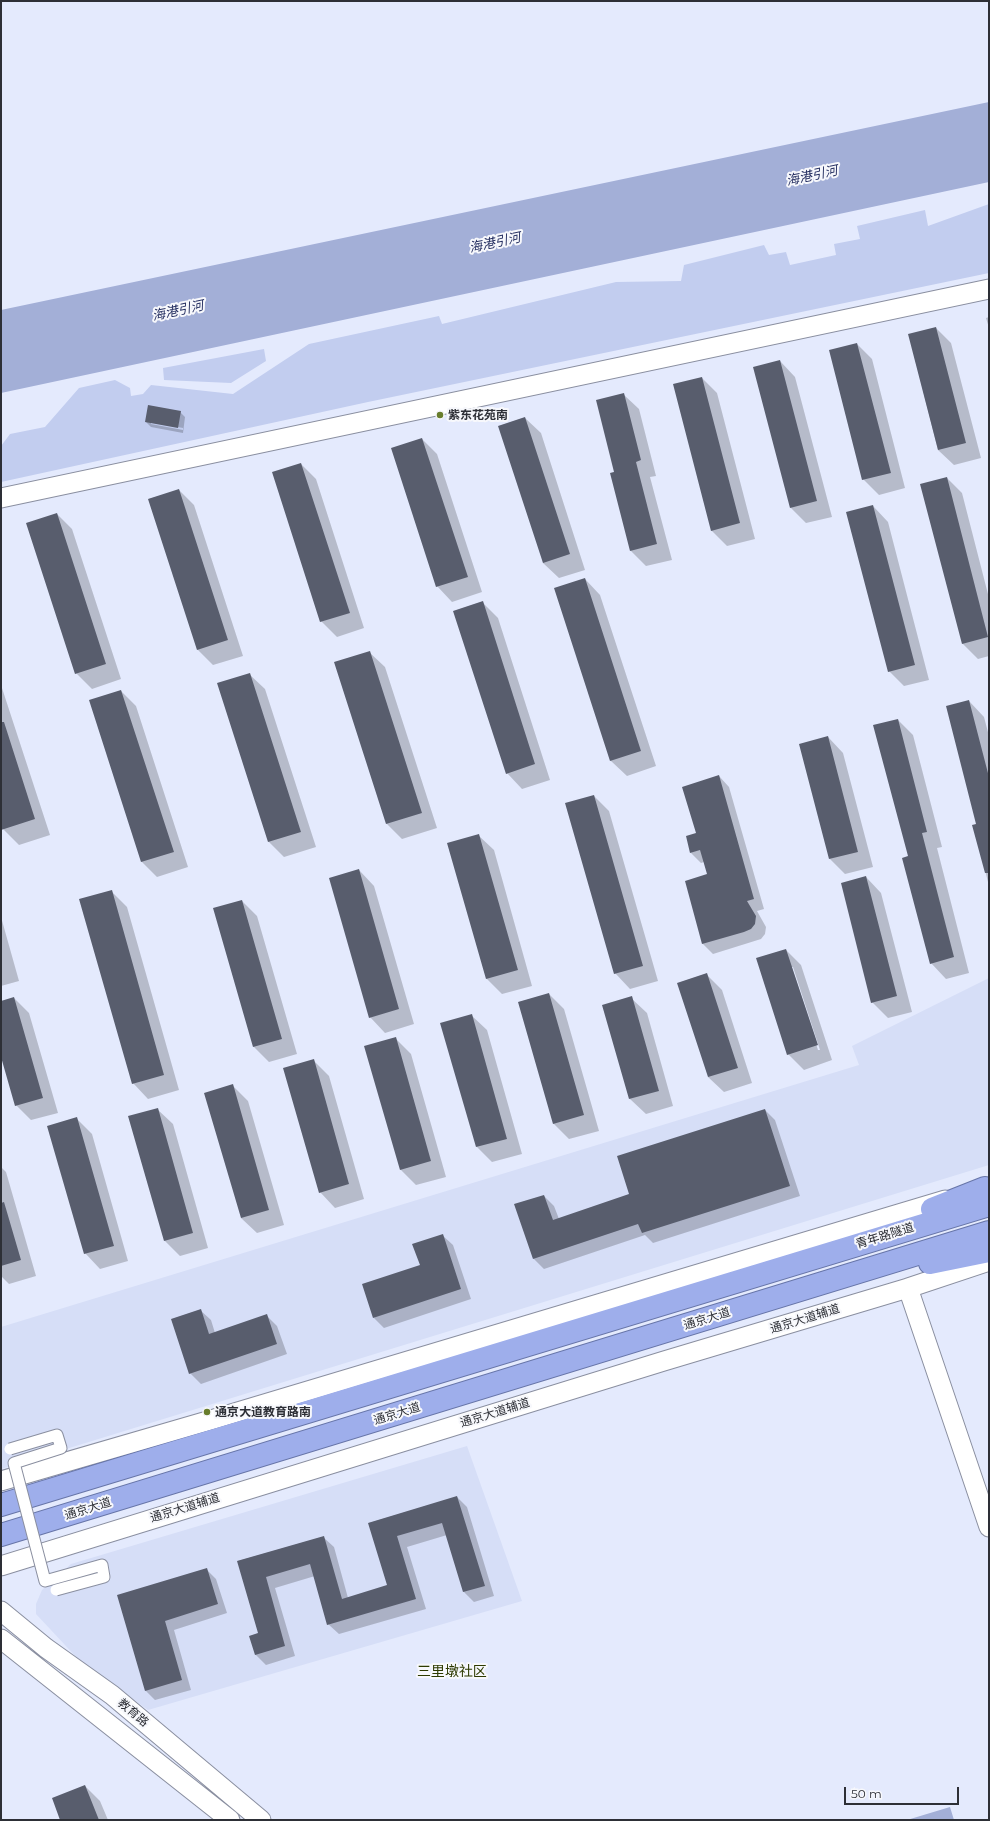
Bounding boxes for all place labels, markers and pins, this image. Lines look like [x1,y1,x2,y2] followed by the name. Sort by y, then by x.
[448,408,508,422] place label: 紫东花苑南
[435,410,445,420] marker: 紫东花苑南
[215,1405,311,1419] place label: 通京大道教育路南
[202,1407,212,1417] marker: 通京大道教育路南

